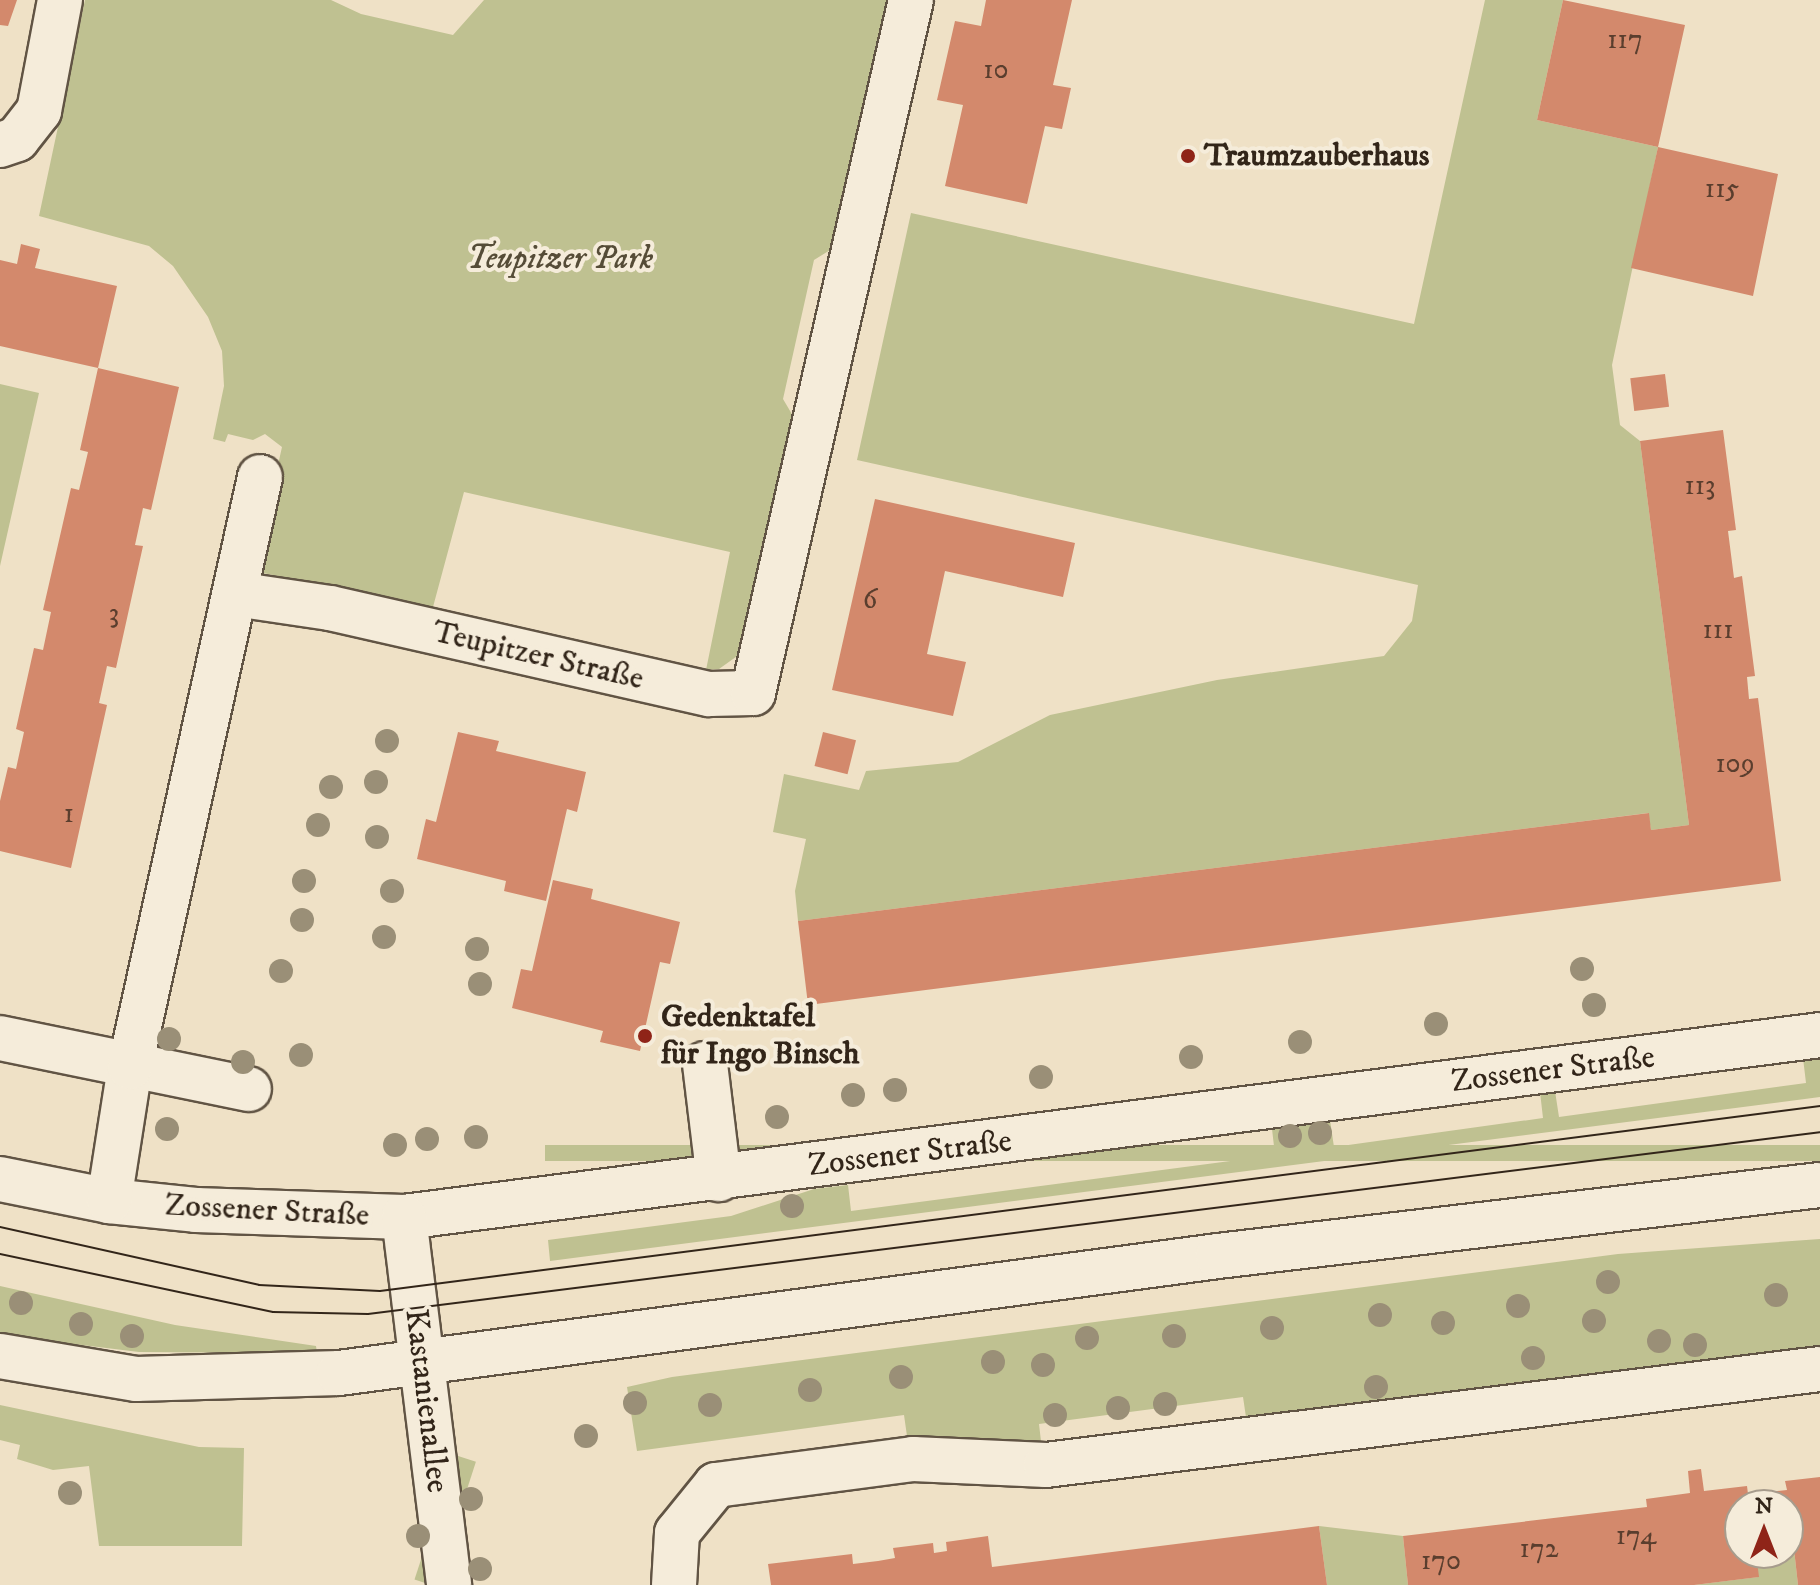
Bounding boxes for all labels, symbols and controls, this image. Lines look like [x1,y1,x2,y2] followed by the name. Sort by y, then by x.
[1607,23,1643,57] house number: 117
[983,53,1009,87] house number: 10
[1204,137,1429,175] place label: Traumzauberhaus
[1179,147,1197,165] marker: Traumzauberhaus
[1705,172,1739,206] house number: 115
[467,240,653,278] park label: Teupitzer Park
[1684,469,1716,503] house number: 113
[863,583,877,617] house number: 6
[109,597,119,631] house number: 3
[429,613,647,699] street label: Teupitzer Straße
[1703,613,1733,647] house number: 111
[1715,747,1755,781] house number: 109
[64,797,74,831] house number: 1
[661,999,860,1074] place label: Gedenktafel für Ingo Binsch
[636,1027,654,1045] marker: Gedenktafel für Ingo Binsch
[1449,1038,1657,1102] street label: Zossener Straße
[806,1122,1014,1186] street label: Zossener Straße
[164,1186,370,1236] street label: Zossener Straße
[396,1307,456,1495] street label: Kastanienallee
[1724,1489,1804,1569] north arrow
[1755,1493,1773,1520] text: N
[1616,1519,1656,1553] house number: 174
[1520,1532,1558,1566] house number: 172
[1421,1544,1461,1578] house number: 170

